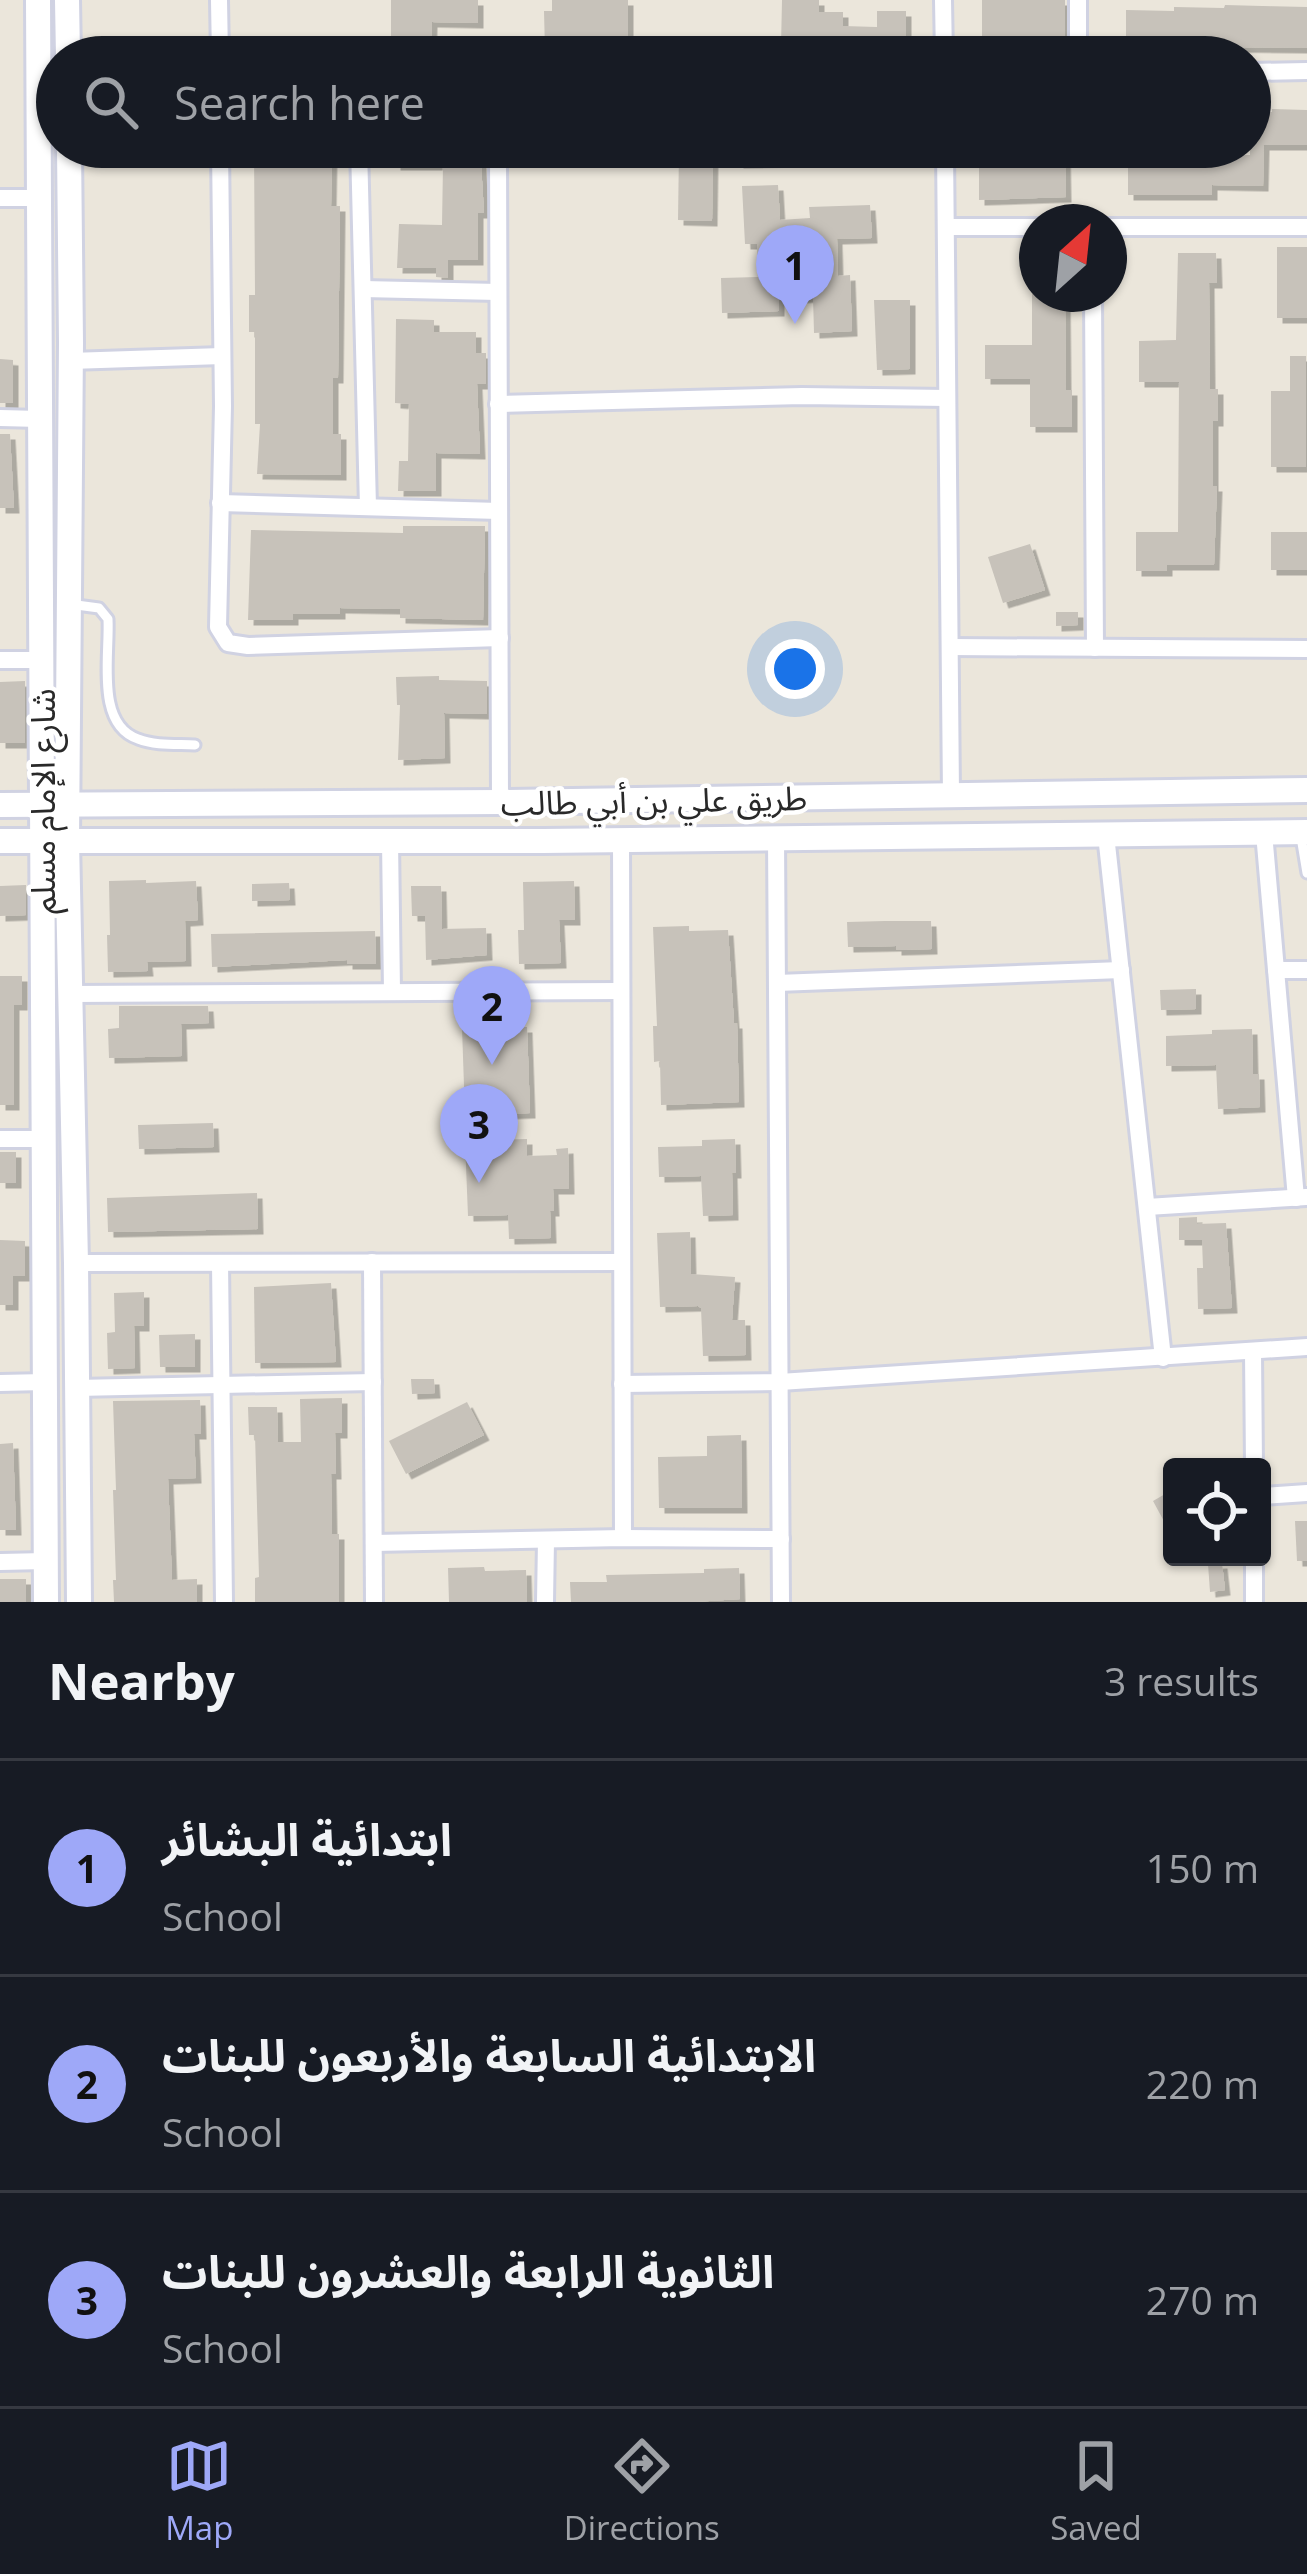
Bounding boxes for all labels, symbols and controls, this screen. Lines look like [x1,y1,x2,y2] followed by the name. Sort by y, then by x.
[36,36,1271,168] search box
[78,69,144,135] icon: search
[174,72,425,133] text: Search here
[1019,204,1127,312] north arrow
[756,225,834,324] pin: 1
[765,639,825,699] your location
[20,688,69,914] street label: شارع الإمام مسلم
[500,775,808,829] street label: طريق علي بن أبي طالب
[453,966,531,1065] pin: 2
[440,1084,518,1183] pin: 3
[1163,1458,1271,1566] map controls
[1163,1458,1271,1566] button: locate
[48,1645,235,1715] text: Nearby
[1104,1654,1259,1707] text: 3 results
[162,1808,452,1869] text: ابتدائية البشائر
[76,1841,98,1894] text: 1
[1146,1841,1259,1894] text: 150 m
[162,1889,283,1942] text: School
[162,2024,816,2085] text: الابتدائية السابعة والأربعون للبنات
[76,2057,98,2110] text: 2
[1146,2057,1259,2110] text: 220 m
[162,2105,283,2158] text: School
[162,2240,774,2301] text: الثانوية الرابعة والعشرون للبنات
[76,2273,98,2326] text: 3
[1146,2273,1259,2326] text: 270 m
[162,2321,283,2374] text: School
[165,2433,233,2550] tab: Map
[564,2433,720,2550] tab: Directions
[1050,2433,1142,2550] tab: Saved

